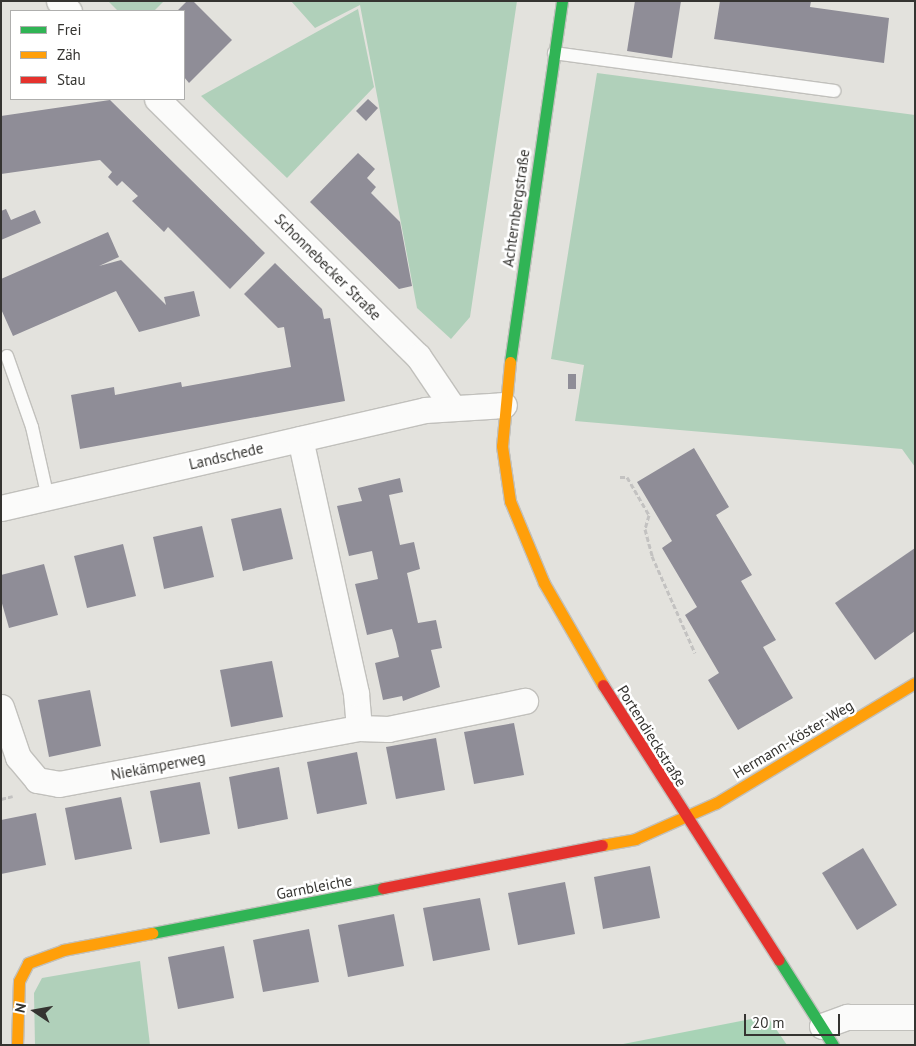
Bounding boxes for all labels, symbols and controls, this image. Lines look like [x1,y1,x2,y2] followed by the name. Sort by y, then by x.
[10,10,185,100] legend
[57,20,82,39] text: Frei
[57,45,81,64] text: Zäh
[57,70,86,89] text: Stau
[499,148,533,268] street label: Achternbergstraße
[271,210,385,324] street label: Schonnebecker Straße
[187,439,265,473] street label: Landschede
[614,682,690,790] street label: Portendieckstraße
[729,696,857,782] street label: Hermann-Köster-Weg
[109,748,207,784] street label: Niekämperweg
[275,871,353,903] street label: Garnbleiche
[10,986,60,1036] north arrow
[11,1002,30,1014] text: N
[746,1004,842,1036] scale bar
[752,1013,785,1032] text: 20 m

